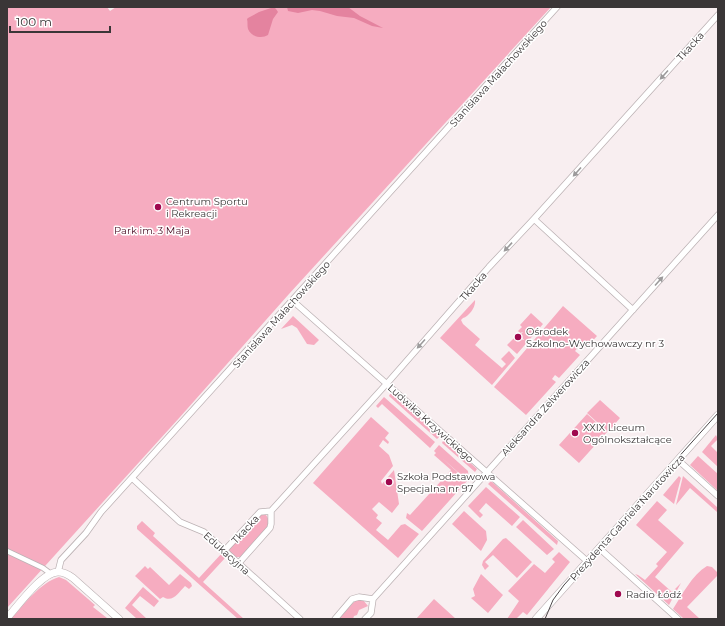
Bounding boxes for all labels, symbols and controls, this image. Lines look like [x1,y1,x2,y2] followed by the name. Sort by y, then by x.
[10,8,110,34] scale bar
[16,14,52,29] text: 100 m
[447,17,550,130] street label: Stanisława Małachowskiego
[674,29,707,64] street label: Tkacka
[659,70,668,80] one-way arrow
[573,167,582,176] one-way arrow
[166,195,248,220] place label: Centrum Sportu i Rekreacji
[153,202,163,212] marker: Centrum Sportu i Rekreacji
[114,224,190,237] park label: Park im. 3 Maja
[503,242,512,252] one-way arrow
[230,258,333,371] street label: Stanisława Małachowskiego
[457,269,490,304] street label: Tkacka
[654,276,664,286] one-way arrow
[526,325,664,350] place label: Ośrodek Szkolno-Wychowawczy nr 3
[513,332,523,342] marker: Ośrodek Szkolno-Wychowawczy nr 3
[416,339,426,349] one-way arrow
[498,356,592,458] street label: Aleksandra Zelwerowicza
[385,381,476,465] street label: Ludwika Krzywickiego
[583,421,672,446] place label: XXIX Liceum Ogólnokształcące
[570,428,580,438] marker: XXIX Liceum Ogólnokształcące
[567,451,688,583] street label: Prezydenta Gabriela Narutowicza
[397,470,496,495] place label: Szkoła Podstawowa Specjalna nr 97
[384,477,394,487] marker: Szkoła Podstawowa Specjalna nr 97
[229,512,262,547] street label: Tkacka
[201,529,253,578] street label: Edukacyjna
[626,588,681,601] place label: Radio Łódź
[613,589,623,599] marker: Radio Łódź

